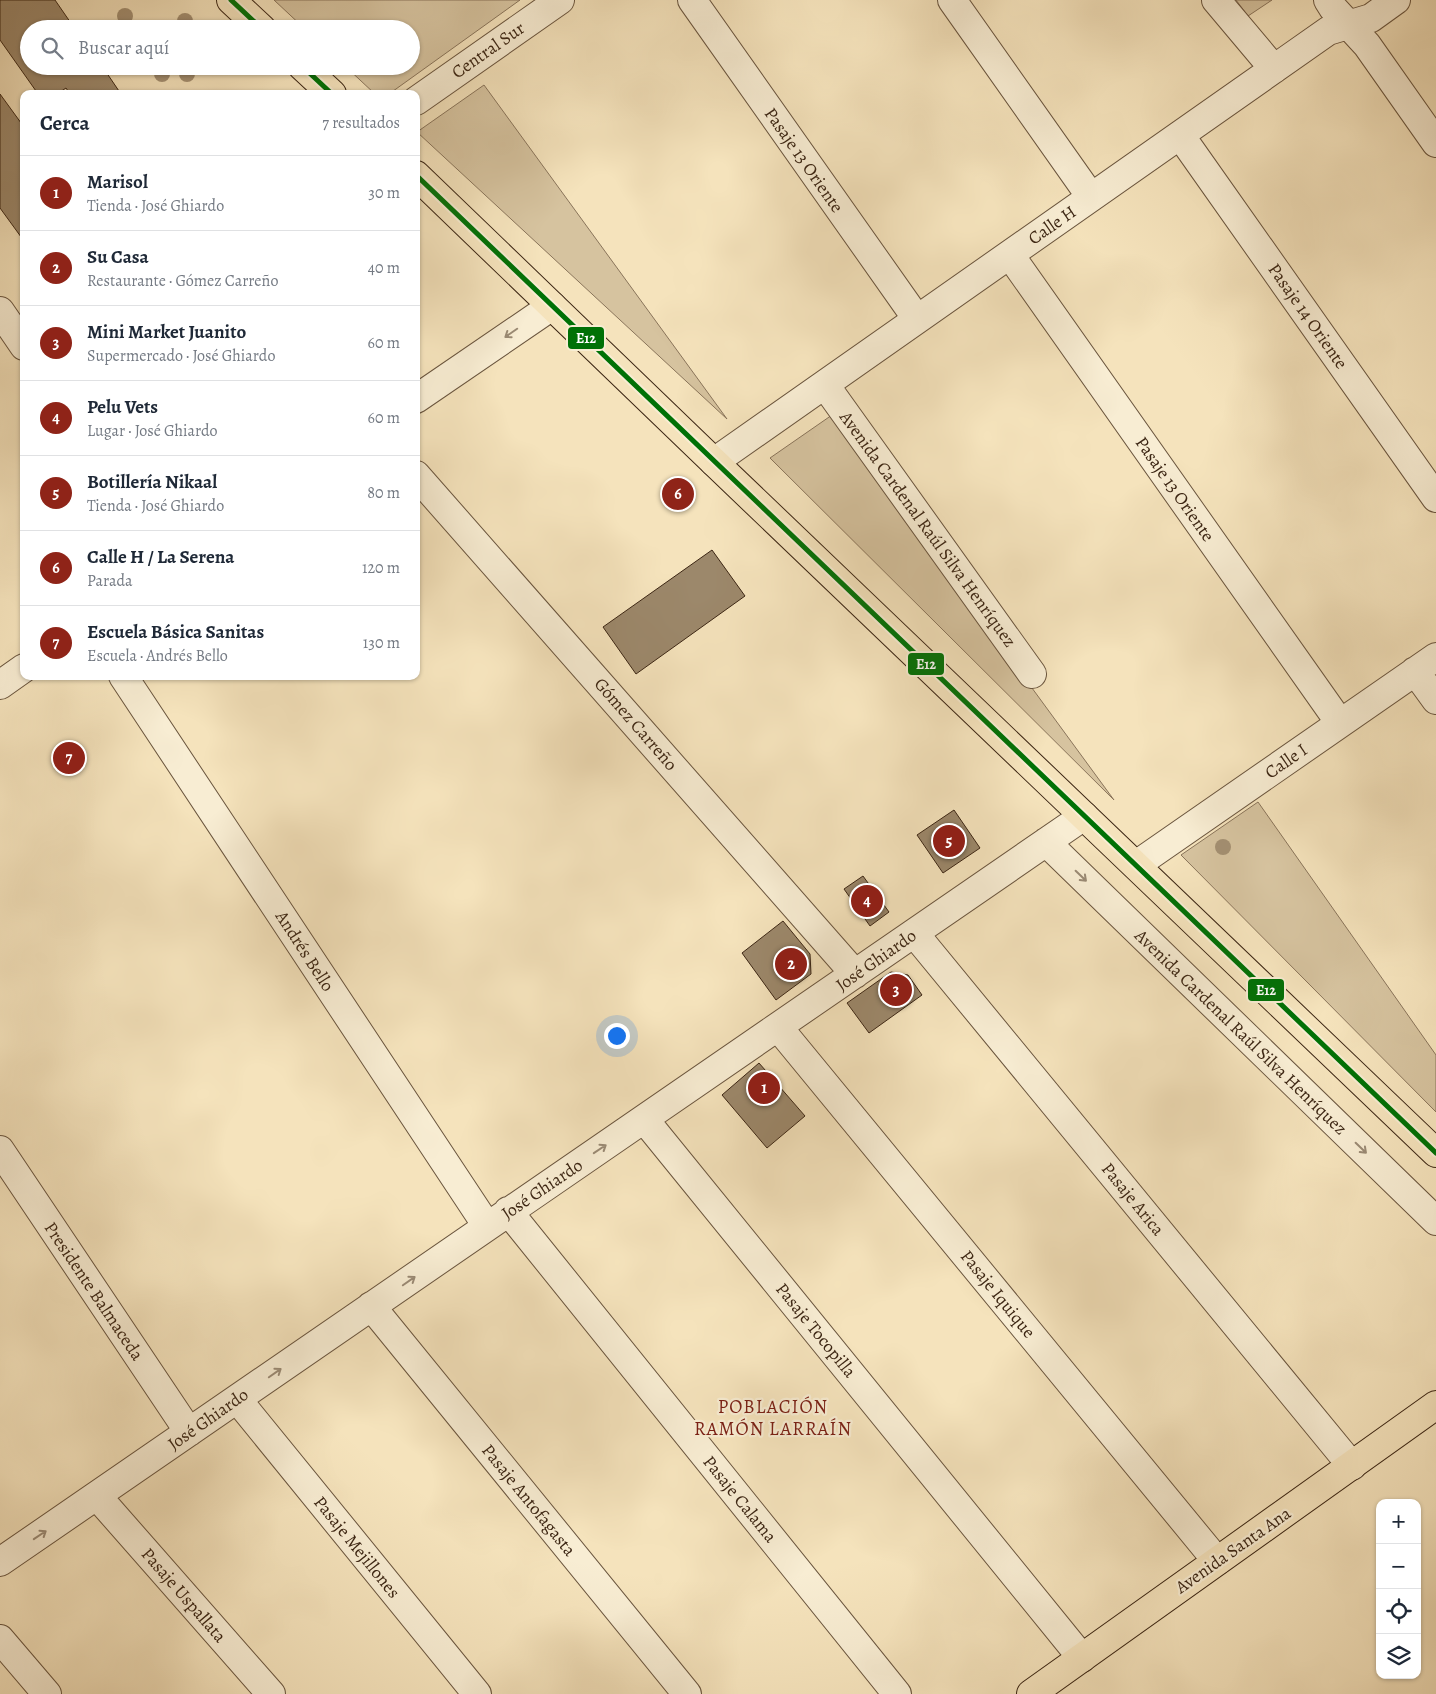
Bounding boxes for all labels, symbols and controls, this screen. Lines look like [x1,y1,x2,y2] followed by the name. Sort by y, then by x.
[447,16,529,84] street label: Central Sur
[20,20,420,75] search box
[38,34,66,62] icon: search
[78,35,169,61] text: Buscar aquí
[759,103,849,217] street label: Pasaje 13 Oriente
[40,109,90,137] text: Cerca
[322,112,400,134] text: 7 resultados
[87,169,148,195] text: Marisol
[53,182,59,204] text: 1
[368,182,400,204] text: 30 m
[87,195,224,217] text: Tienda · José Ghiardo
[1023,200,1081,250] street label: Calle H
[87,244,149,270] text: Su Casa
[52,257,60,279] text: 2
[368,257,400,279] text: 40 m
[1263,258,1353,374] street label: Pasaje 14 Oriente
[87,270,278,292] text: Restaurante · Gómez Carreño
[87,319,246,345] text: Mini Market Juanito
[567,326,605,350] line badge: E12
[504,328,518,338] one-way arrow
[576,329,596,348] text: E12
[53,332,59,354] text: 3
[368,332,400,354] text: 60 m
[87,345,275,367] text: Supermercado · José Ghiardo
[87,394,158,420] text: Pelu Vets
[833,405,1022,652] street label: Avenida Cardenal Raúl Silva Henríquez
[52,407,60,429] text: 4
[368,407,400,429] text: 60 m
[87,420,218,442] text: Lugar · José Ghiardo
[1130,432,1220,546] street label: Pasaje 13 Oriente
[87,469,217,495] text: Botillería Nikaal
[662,475,694,513] pin: 6
[53,482,59,504] text: 5
[367,482,400,504] text: 80 m
[87,495,224,517] text: Tienda · José Ghiardo
[87,544,235,570] text: Calle H / La Serena
[52,557,60,579] text: 6
[362,557,400,579] text: 120 m
[87,570,132,592] text: Parada
[87,619,264,645] text: Escuela Básica Sanitas
[53,632,59,654] text: 7
[363,632,400,654] text: 130 m
[87,645,228,667] text: Escuela · Andrés Bello
[907,652,945,676] line badge: E12
[916,655,936,674] text: E12
[589,672,683,776] street label: Gómez Carreño
[1260,738,1312,784] street label: Calle I
[53,739,85,777] pin: 7
[933,822,965,860] pin: 5
[1075,870,1087,882] one-way arrow
[851,882,883,920] pin: 4
[269,905,340,996] street label: Andrés Bello
[831,923,921,997] street label: José Ghiardo
[1129,923,1352,1140] street label: Avenida Cardenal Raúl Silva Henríquez
[775,945,807,983] pin: 2
[880,971,912,1009] pin: 3
[1247,978,1285,1002] line badge: E12
[1256,981,1276,1000] text: E12
[604,1023,630,1049] your location
[748,1069,780,1107] pin: 1
[1354,1142,1367,1154] one-way arrow
[593,1144,607,1154] one-way arrow
[497,1153,587,1225] street label: José Ghiardo
[1096,1157,1170,1241] street label: Pasaje Arica
[39,1217,150,1366] street label: Presidente Balmaceda
[955,1245,1041,1343] street label: Pasaje Iquique
[401,1276,415,1286] one-way arrow
[770,1278,862,1383] street label: Pasaje Tocopilla
[268,1368,282,1378] one-way arrow
[163,1382,253,1456] street label: José Ghiardo
[694,1394,852,1442] district label: POBLACIÓN RAMÓN LARRAÍN
[476,1439,582,1561] street label: Pasaje Antofagasta
[697,1450,783,1548] street label: Pasaje Calama
[308,1491,406,1603] street label: Pasaje Mejillones
[1376,1499,1421,1679] map controls
[1376,1499,1421,1544] button: +
[1169,1501,1296,1599] street label: Avenida Santa Ana
[33,1530,47,1540] one-way arrow
[136,1542,232,1648] street label: Pasaje Uspallata
[1376,1544,1421,1589] button: −
[1376,1589,1421,1634] button: locate
[1376,1634,1421,1679] button: layers

